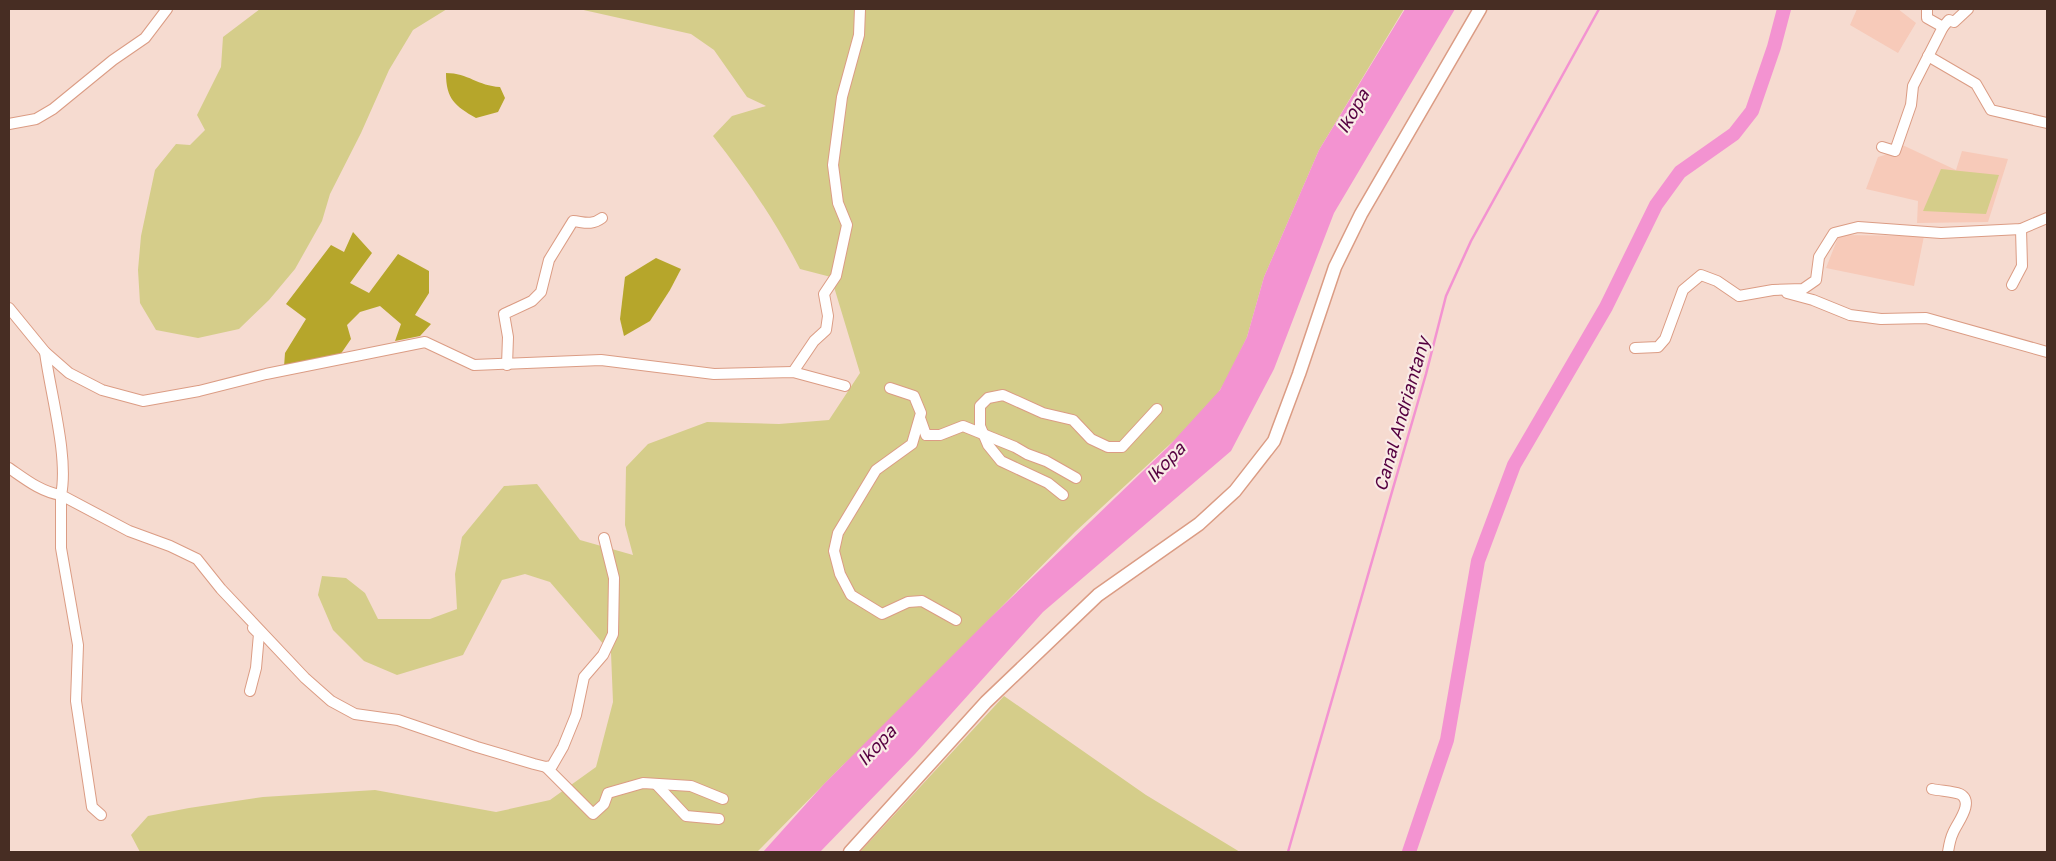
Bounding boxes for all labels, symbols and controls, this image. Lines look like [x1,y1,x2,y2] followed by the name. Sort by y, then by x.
[1331,84,1374,137] water label: Ikopa
[1368,332,1434,494] water label: Canal Andriantany
[1141,437,1190,487] water label: Ikopa
[852,720,901,770] water label: Ikopa

